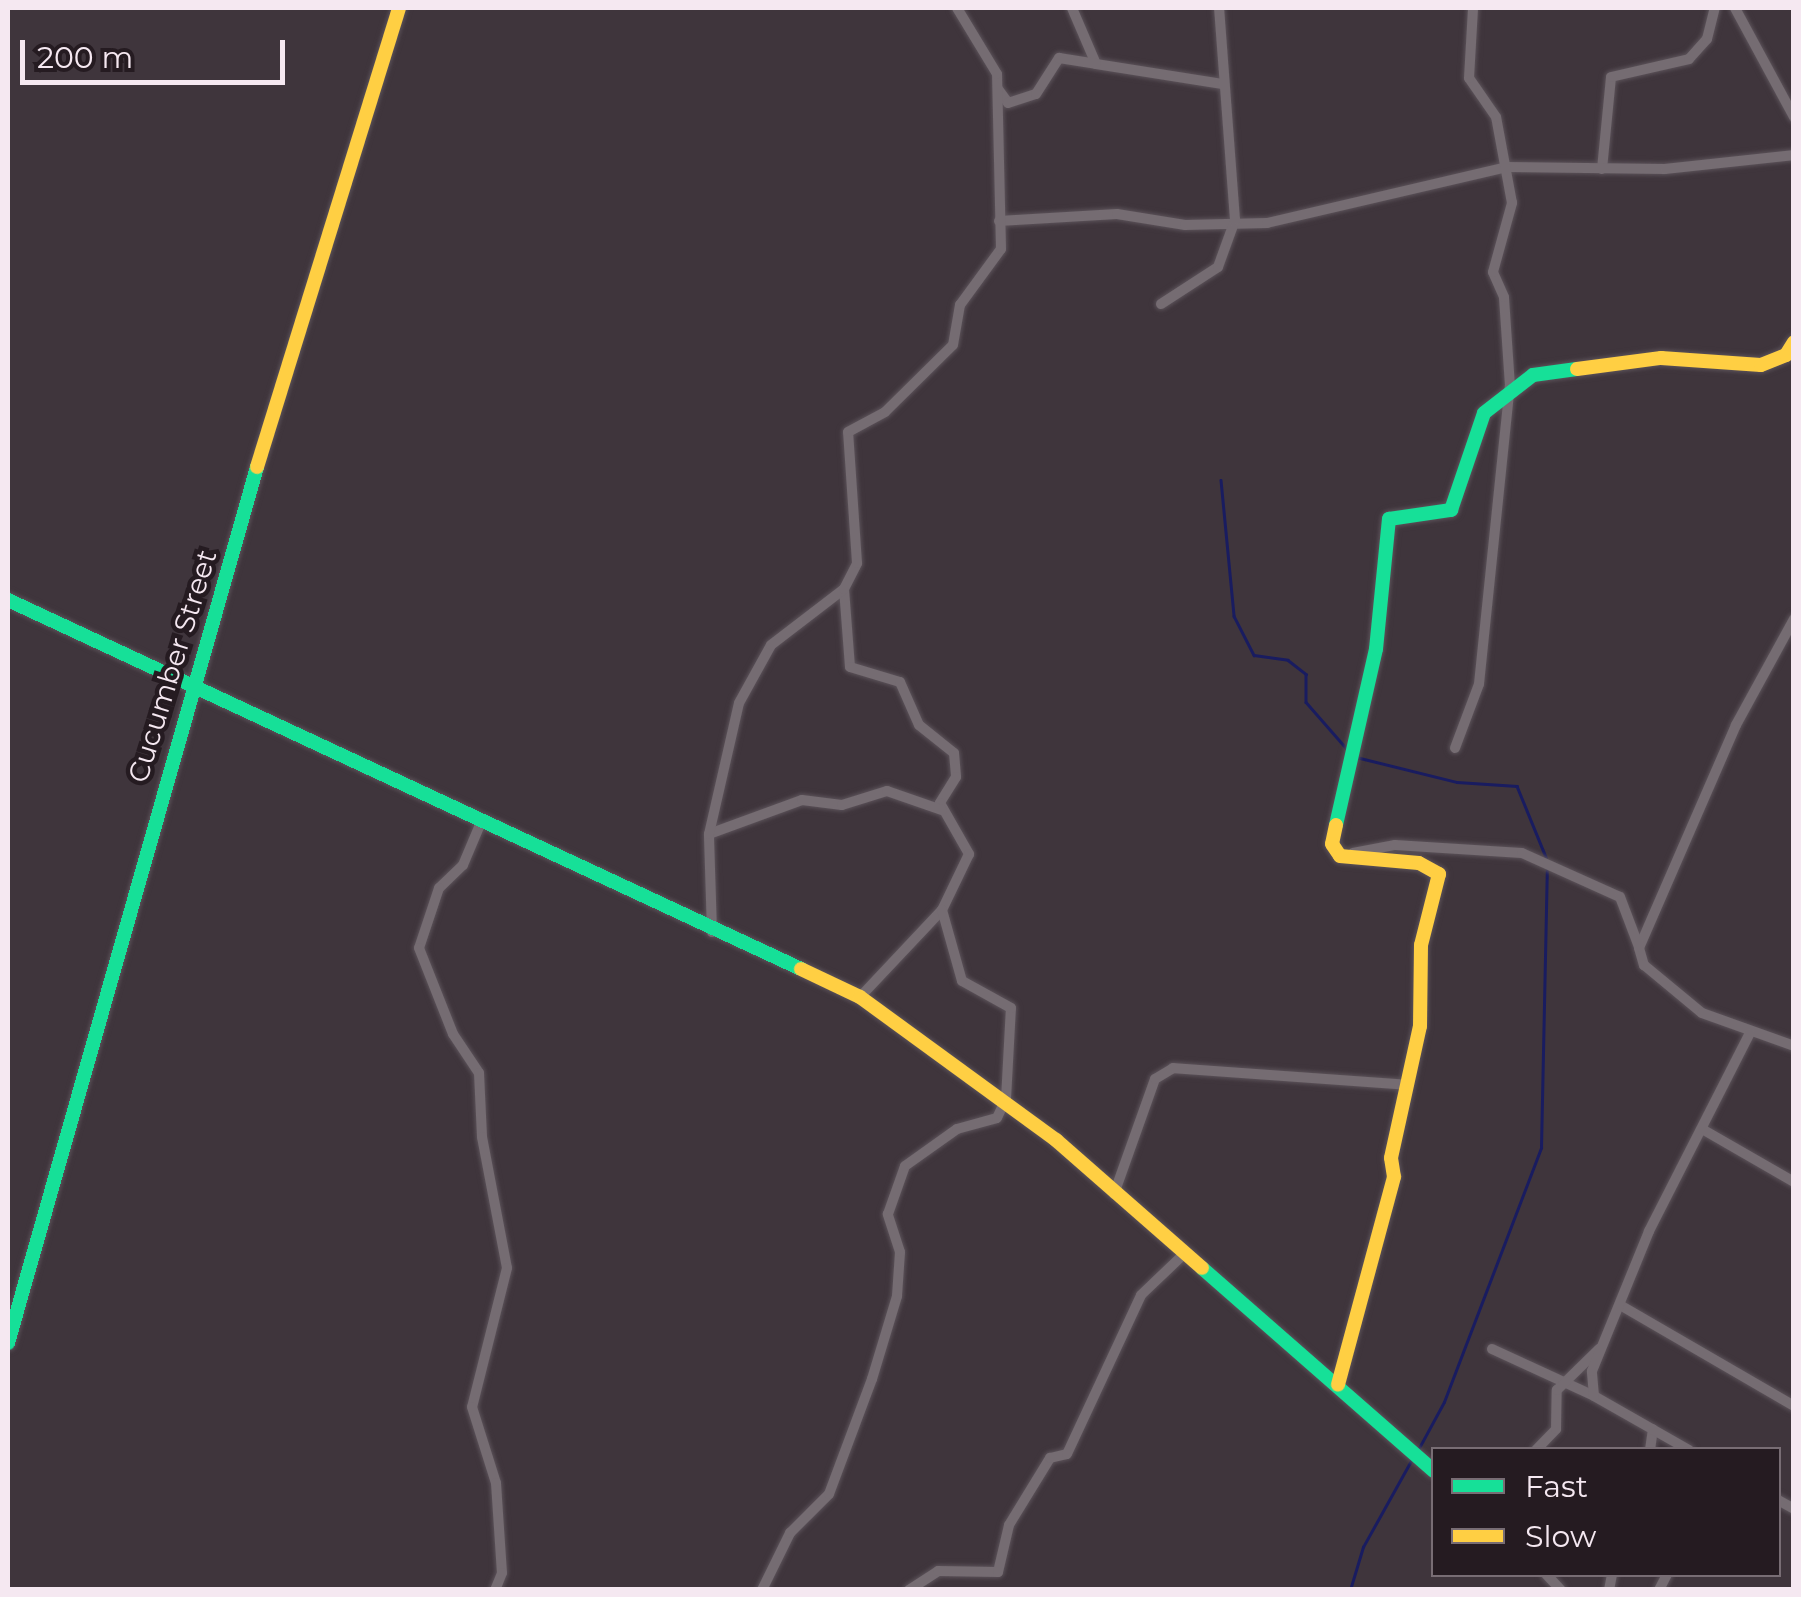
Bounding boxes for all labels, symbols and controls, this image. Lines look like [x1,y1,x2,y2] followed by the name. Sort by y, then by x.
[25,20,290,82] scale bar
[37,39,133,76] text: 200 m
[121,546,223,786] street label: Cucumber Street
[1431,1447,1781,1577] legend
[1525,1468,1588,1505] text: Fast
[1525,1518,1596,1555] text: Slow

